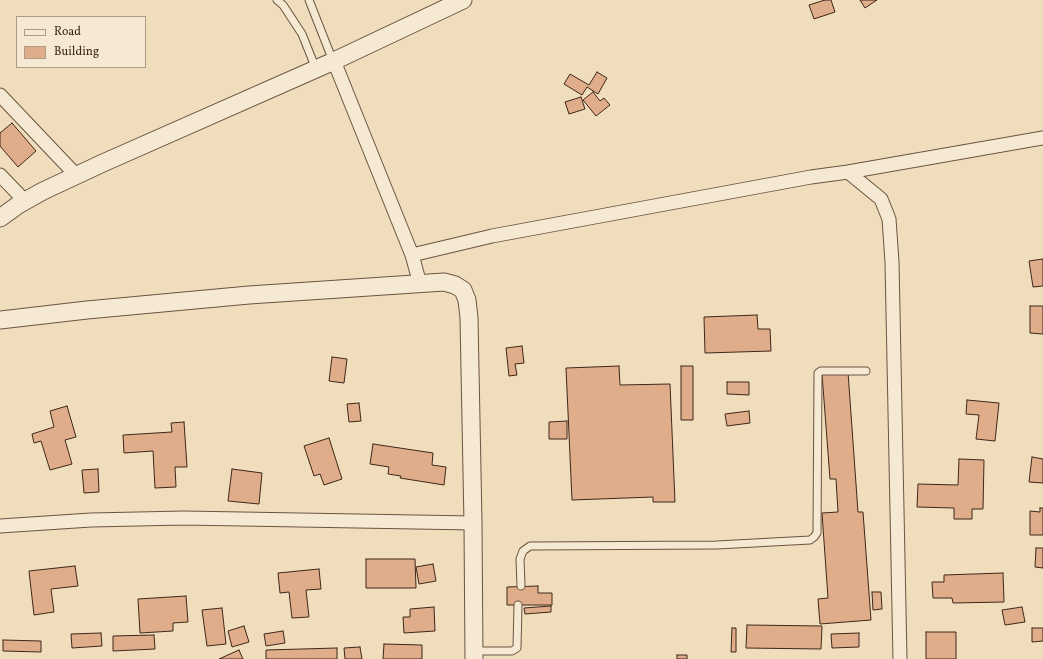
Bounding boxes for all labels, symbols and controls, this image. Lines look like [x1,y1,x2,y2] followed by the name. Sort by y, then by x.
[16,16,146,68] legend
[54,24,81,40] text: Road
[54,44,99,60] text: Building

